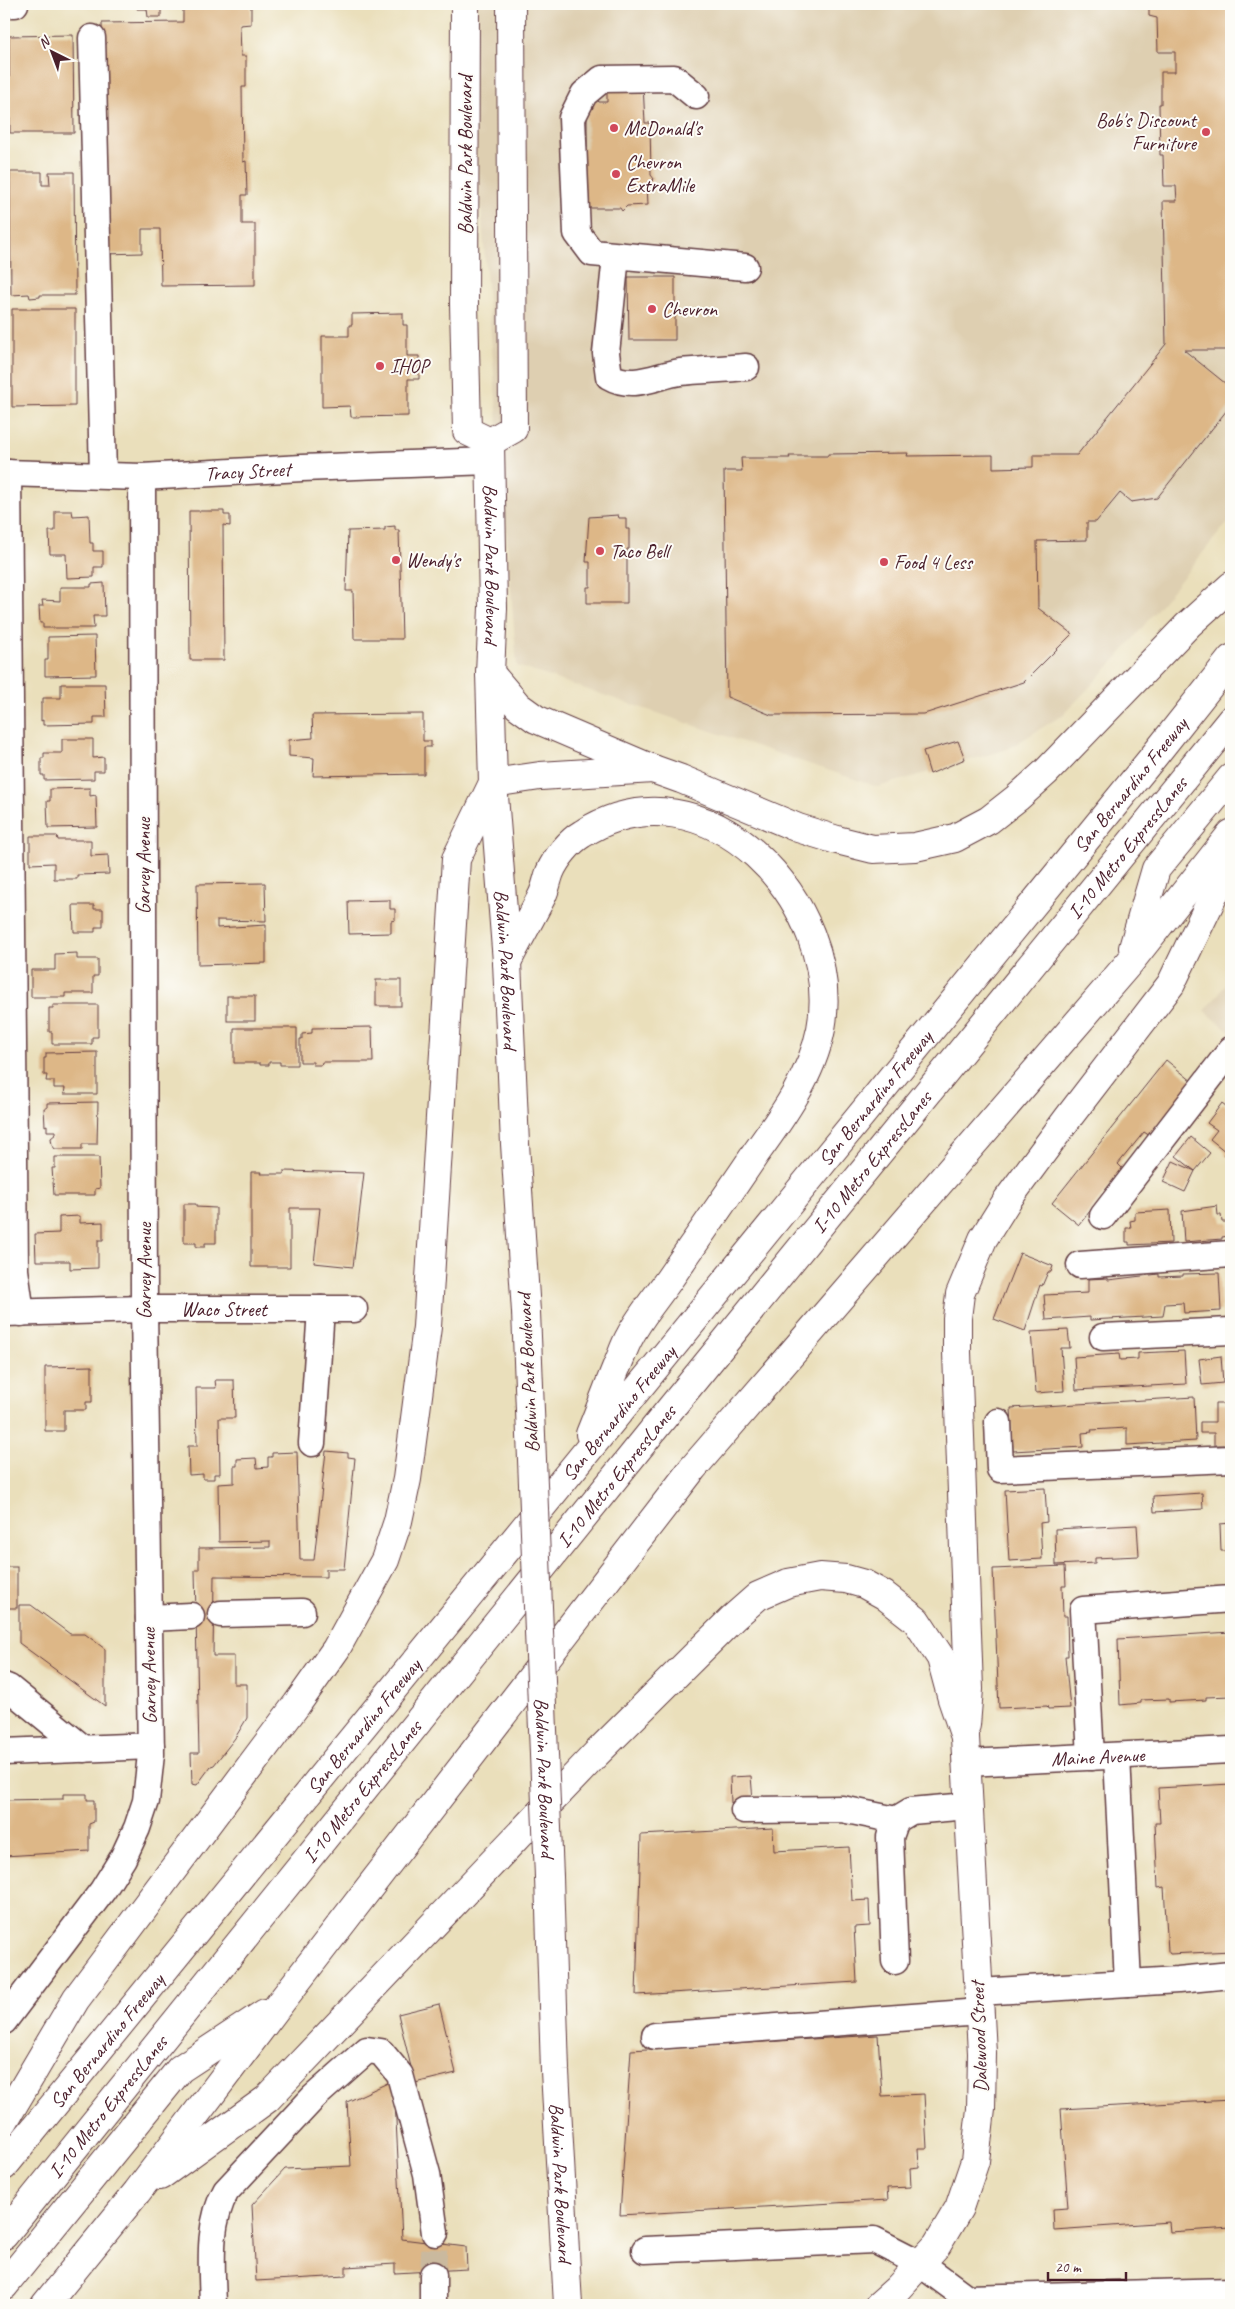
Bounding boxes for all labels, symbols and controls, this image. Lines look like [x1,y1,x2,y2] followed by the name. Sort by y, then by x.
[28,28,78,78] north arrow
[35,32,54,52] text: N
[453,72,478,235] street label: Baldwin Park Boulevard
[1096,108,1198,156] place label: Bob's Discount Furniture
[624,116,704,141] place label: McDonald's
[608,122,620,134] marker: McDonald's
[1200,126,1212,138] marker: Bob's Discount Furniture
[626,150,696,198] place label: Chevron ExtraMile
[610,168,622,180] marker: Chevron ExtraMile
[662,297,718,322] place label: Chevron
[646,303,658,315] marker: Chevron
[390,354,431,379] place label: IHOP
[374,360,386,372] marker: IHOP
[204,456,294,486] street label: Tracy Street
[478,484,506,647] street label: Baldwin Park Boulevard
[610,539,672,564] place label: Taco Bell
[594,545,606,557] marker: Taco Bell
[406,548,462,573] place label: Wendy's
[894,550,974,575] place label: Food 4 Less
[390,554,402,566] marker: Wendy's
[878,556,890,568] marker: Food 4 Less
[1068,710,1194,858] street label: San Bernardino Freeway
[1062,770,1194,924] street label: I-10 Metro ExpressLanes
[131,816,156,914] street label: Garvey Avenue
[489,889,523,1053] street label: Baldwin Park Boulevard
[812,1024,939,1171] street label: San Bernardino Freeway
[806,1084,938,1238] street label: I-10 Metro ExpressLanes
[132,1221,157,1319] street label: Garvey Avenue
[511,1290,545,1453] street label: Baldwin Park Boulevard
[181,1297,269,1322] street label: Waco Street
[556,1338,682,1486] street label: San Bernardino Freeway
[551,1398,682,1552] street label: I-10 Metro ExpressLanes
[136,1626,162,1724] street label: Garvey Avenue
[301,1652,427,1799] street label: San Bernardino Freeway
[529,1697,561,1861] street label: Baldwin Park Boulevard
[297,1713,428,1868] street label: I-10 Metro ExpressLanes
[1051,1742,1147,1771] street label: Maine Avenue
[44,1966,171,2113] street label: San Bernardino Freeway
[964,1978,993,2093] street label: Dalewood Street
[43,2029,174,2183] street label: I-10 Metro ExpressLanes
[544,2102,578,2266] street label: Baldwin Park Boulevard
[1048,2249,1125,2281] scale bar
[1055,2258,1082,2277] text: 20 m

